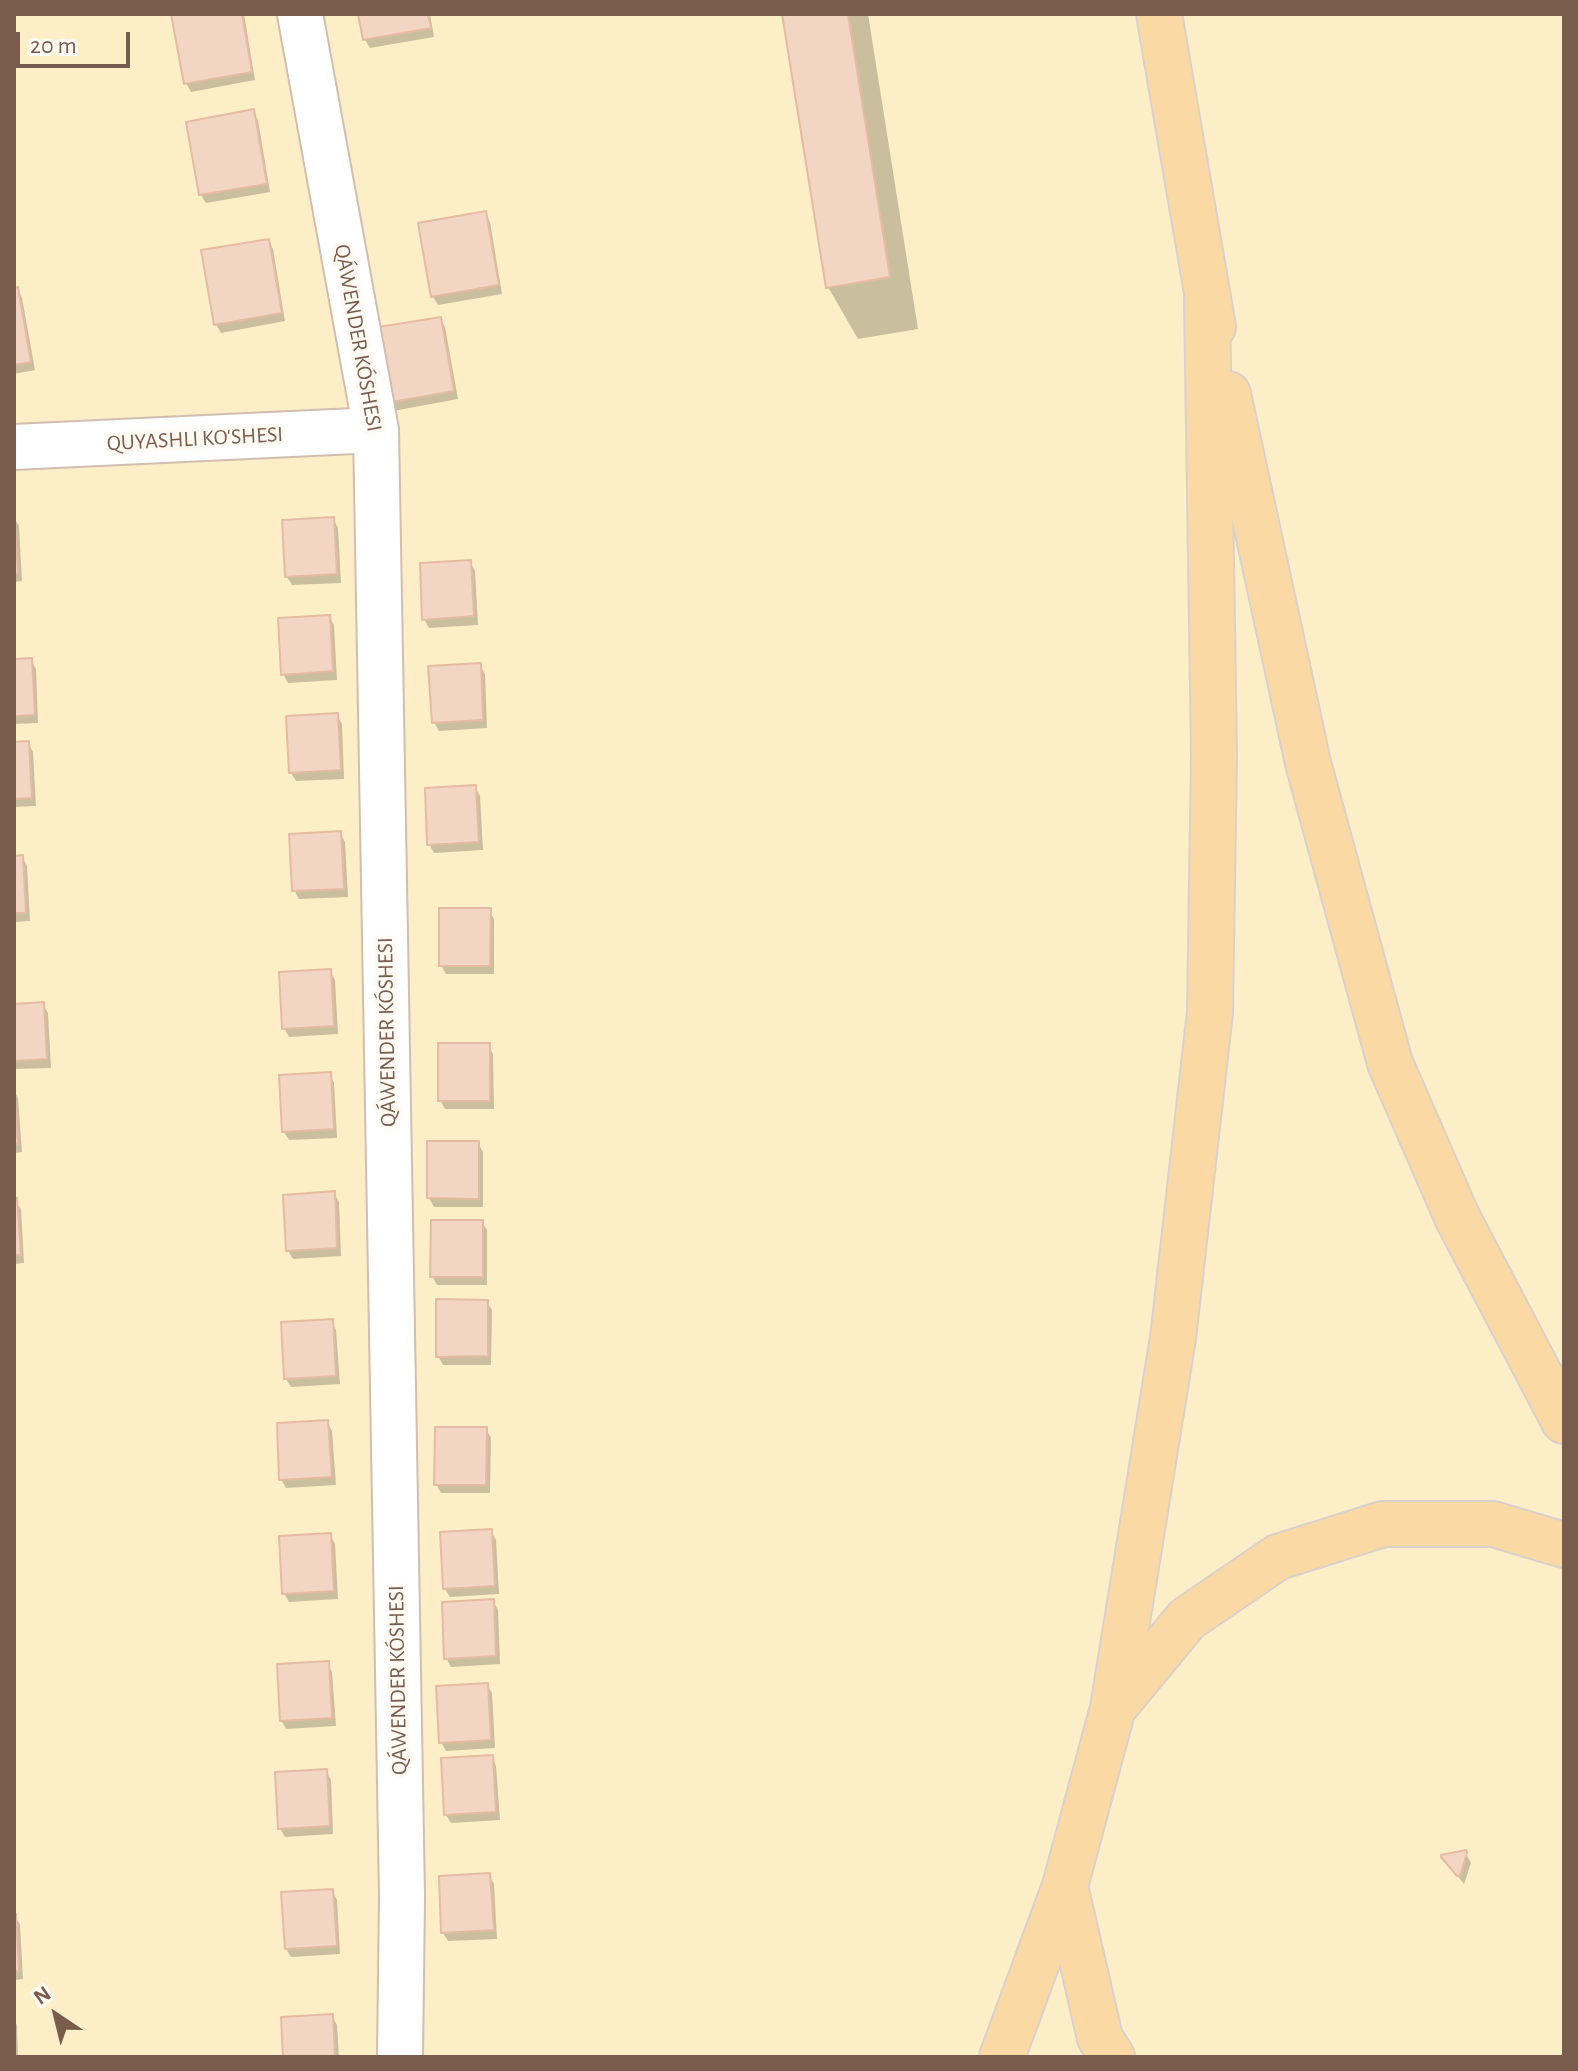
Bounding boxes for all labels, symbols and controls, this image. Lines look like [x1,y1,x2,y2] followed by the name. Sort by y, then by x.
[20,16,134,66] scale bar
[30,34,77,58] text: 20 m
[329,242,387,434] street label: QÁWENDER KÓSHESI
[106,421,284,457] street label: QUYASHLI KO'SHESI
[372,937,402,1127] street label: QÁWENDER KÓSHESI
[383,1585,413,1775] street label: QÁWENDER KÓSHESI
[16,1975,96,2055] north arrow
[30,1982,55,2009] text: N

